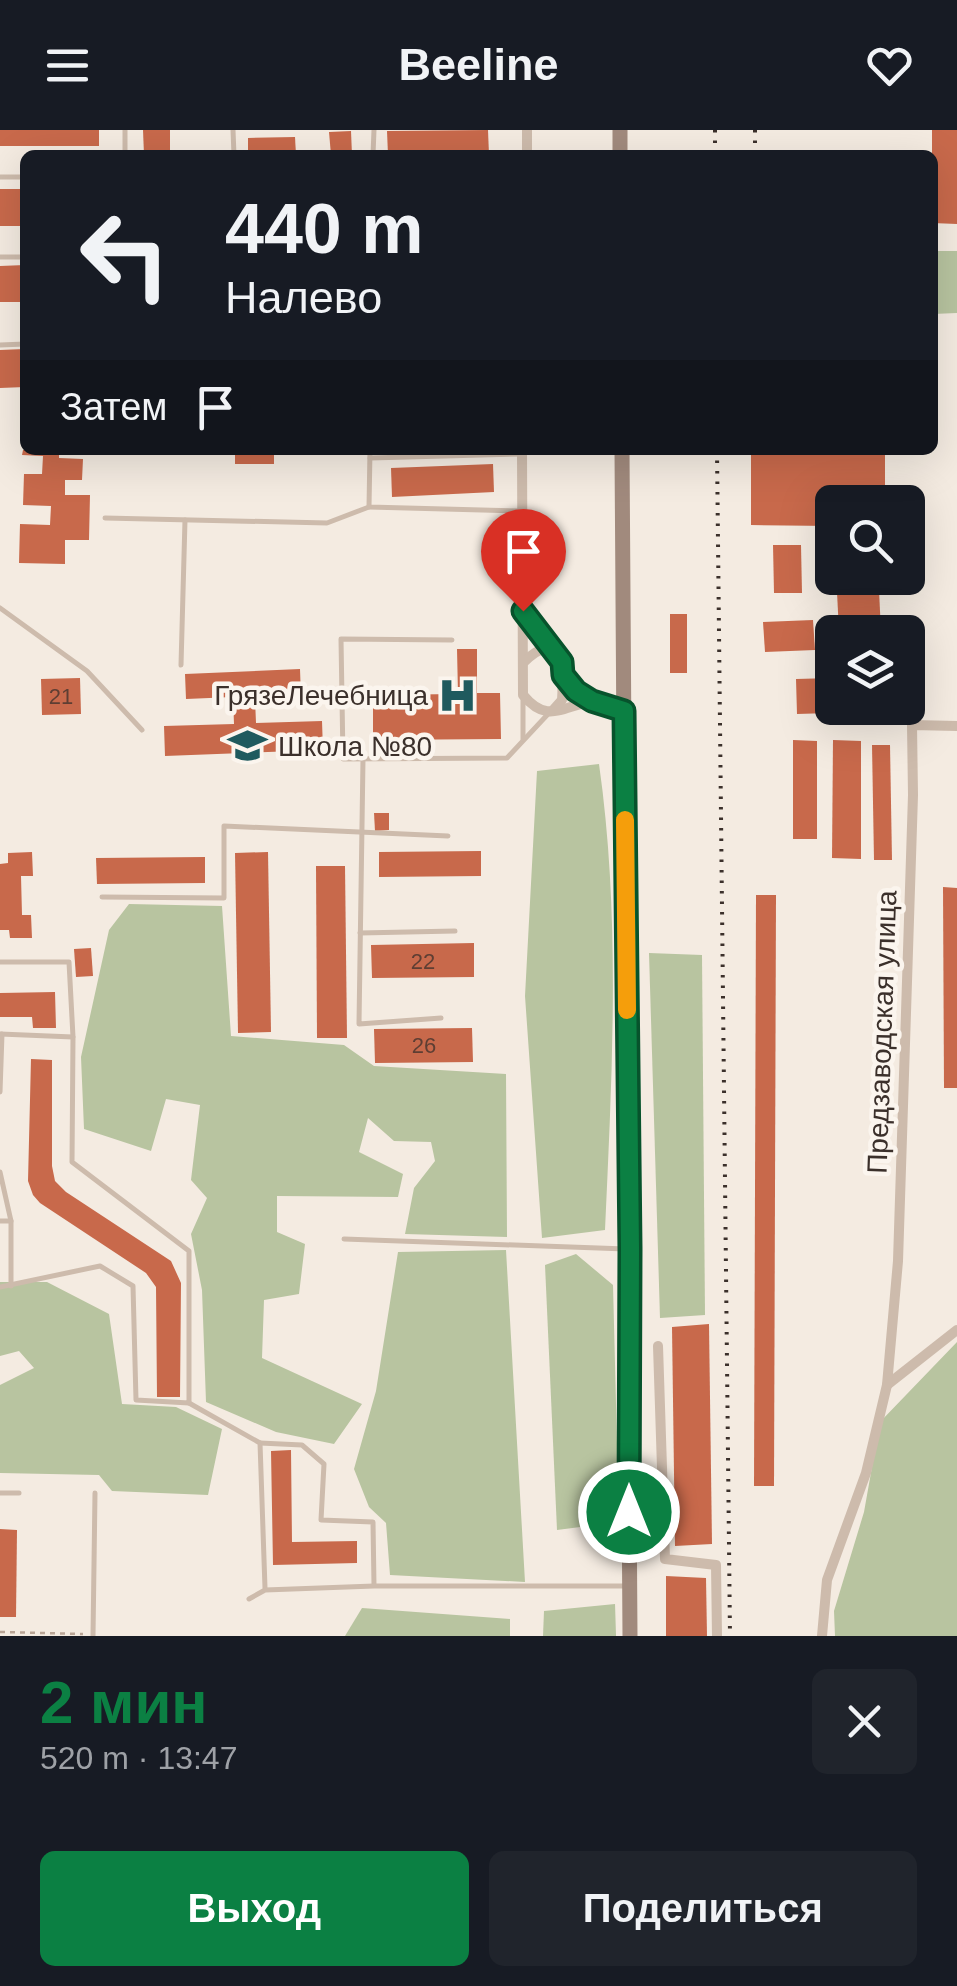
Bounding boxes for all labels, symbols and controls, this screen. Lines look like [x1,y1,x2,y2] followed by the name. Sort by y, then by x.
[40,38,95,93] icon: menu
[862,38,917,93] icon: heart
[398,39,559,90] text: Beeline
[60,190,190,320] icon: left
[225,190,423,268] text: 440 m
[225,272,382,323] text: Налево
[188,380,243,435] icon: arrive
[60,386,168,428] text: Затем
[815,485,925,725] map controls
[815,485,925,595] button: search
[481,509,566,612] pin
[496,524,551,579] icon: arrive
[815,615,925,725] button: layers
[437,674,479,716] hospital icon: ГрязеЛечебница
[214,680,428,711] place label: ГрязеЛечебница
[49,684,73,709] house number: 21
[227,725,269,767] school or university icon: Школа №80
[278,731,432,762] place label: Школа №80
[862,889,902,1174] street label: Предзаводская улица
[411,949,435,974] house number: 22
[412,1033,436,1058] house number: 26
[577,1460,681,1564] position arrow
[40,1669,208,1736] text: 2 мин
[812,1669,917,1774] button: close
[40,1740,237,1776] text: 520 m · 13:47
[40,1851,469,1966] button: Выход
[489,1851,917,1966] button: Поделиться

